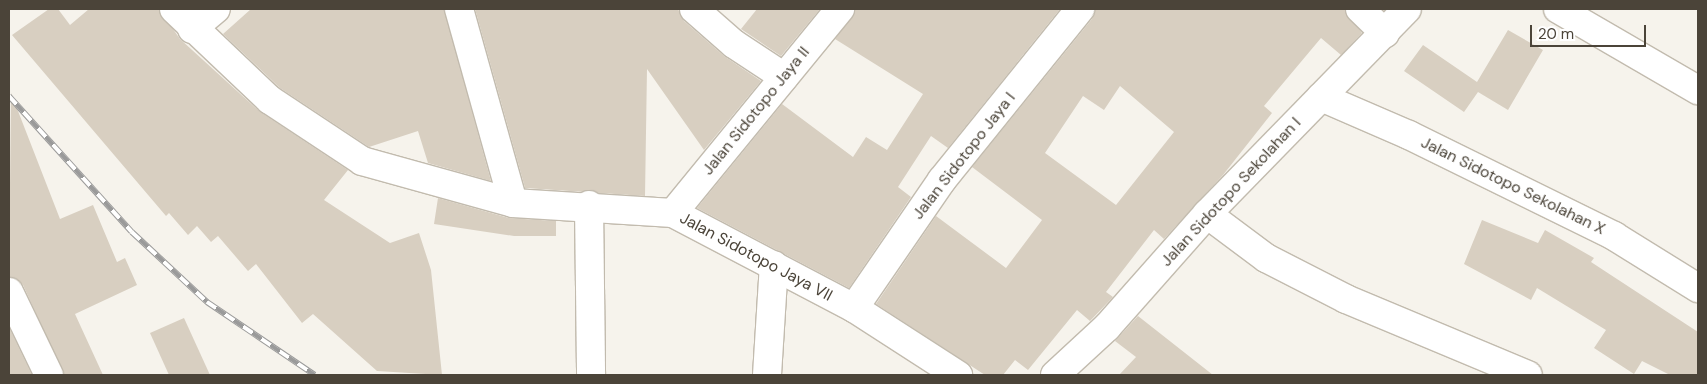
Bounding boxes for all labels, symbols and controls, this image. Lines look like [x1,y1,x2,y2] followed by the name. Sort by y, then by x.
[1532,15,1648,47] scale bar
[1538,24,1574,44] text: 20 m
[698,43,814,179] street label: Jalan Sidotopo Jaya II
[909,89,1019,223] street label: Jalan Sidotopo Jaya I
[1157,114,1305,270] street label: Jalan Sidotopo Sekolahan I
[1418,133,1608,239] street label: Jalan Sidotopo Sekolahan X
[676,209,836,305] street label: Jalan Sidotopo Jaya VII

